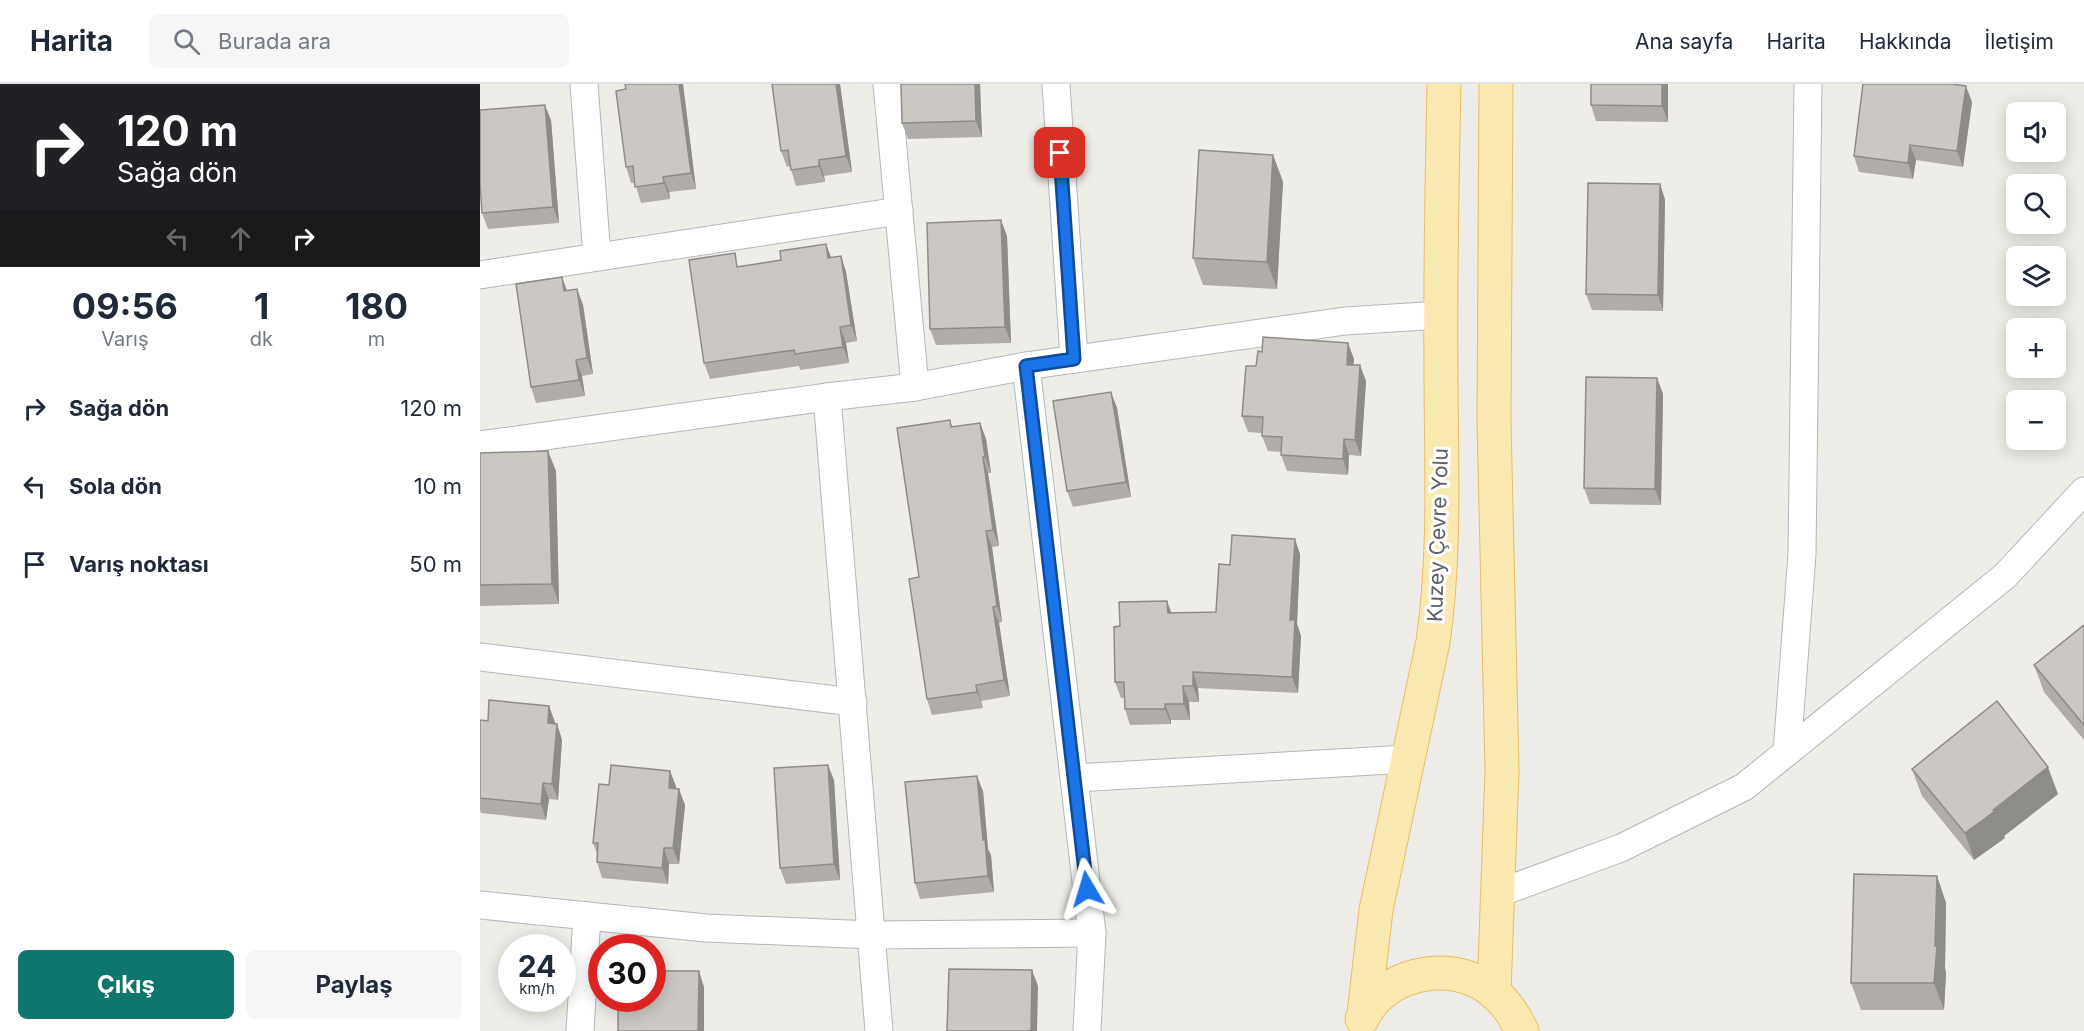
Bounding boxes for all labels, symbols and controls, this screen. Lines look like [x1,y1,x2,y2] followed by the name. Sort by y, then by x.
[149,14,569,68] search box
[30,24,113,58] text: Harita
[170,25,203,58] icon: search
[218,28,331,54] text: Burada ara
[1635,29,1733,54] text: Ana sayfa
[1766,29,1826,54] text: Harita
[1859,29,1952,54] text: Hakkında
[1985,29,2054,54] text: İletişim
[2006,102,2066,450] map controls
[2006,102,2066,162] button: sound
[117,105,238,156] text: 120 m
[18,108,96,186] icon: right
[1034,127,1085,178] pin
[1043,136,1076,169] icon: arrive
[117,156,237,189] text: Sağa dön
[2006,174,2066,234] button: search
[161,222,194,255] icon: left
[224,222,257,255] icon: ahead
[287,222,320,255] icon: right
[2006,246,2066,306] button: layers
[72,284,178,328] text: 09:56
[254,284,269,328] text: 1
[345,284,408,328] text: 180
[2006,318,2066,378] button: +
[101,327,149,351] text: Varış
[250,327,273,351] text: dk
[368,327,385,351] text: m
[2006,390,2066,450] button: −
[18,392,51,425] icon: right
[69,395,169,421] text: Sağa dön
[400,395,462,421] text: 120 m
[1422,448,1453,622] street label: Kuzey Çevre Yolu
[18,470,51,503] icon: left
[69,473,162,499] text: Sola dön
[414,473,462,499] text: 10 m
[18,548,51,581] icon: arrive
[69,551,209,577] text: Varış noktası
[409,551,462,577] text: 50 m
[1055,857,1119,921] position arrow
[588,934,666,1012] speed limit sign: 30
[518,948,556,984] text: 24
[18,950,234,1019] button: Çıkış
[246,950,462,1019] button: Paylaş
[519,979,555,998] text: km/h

